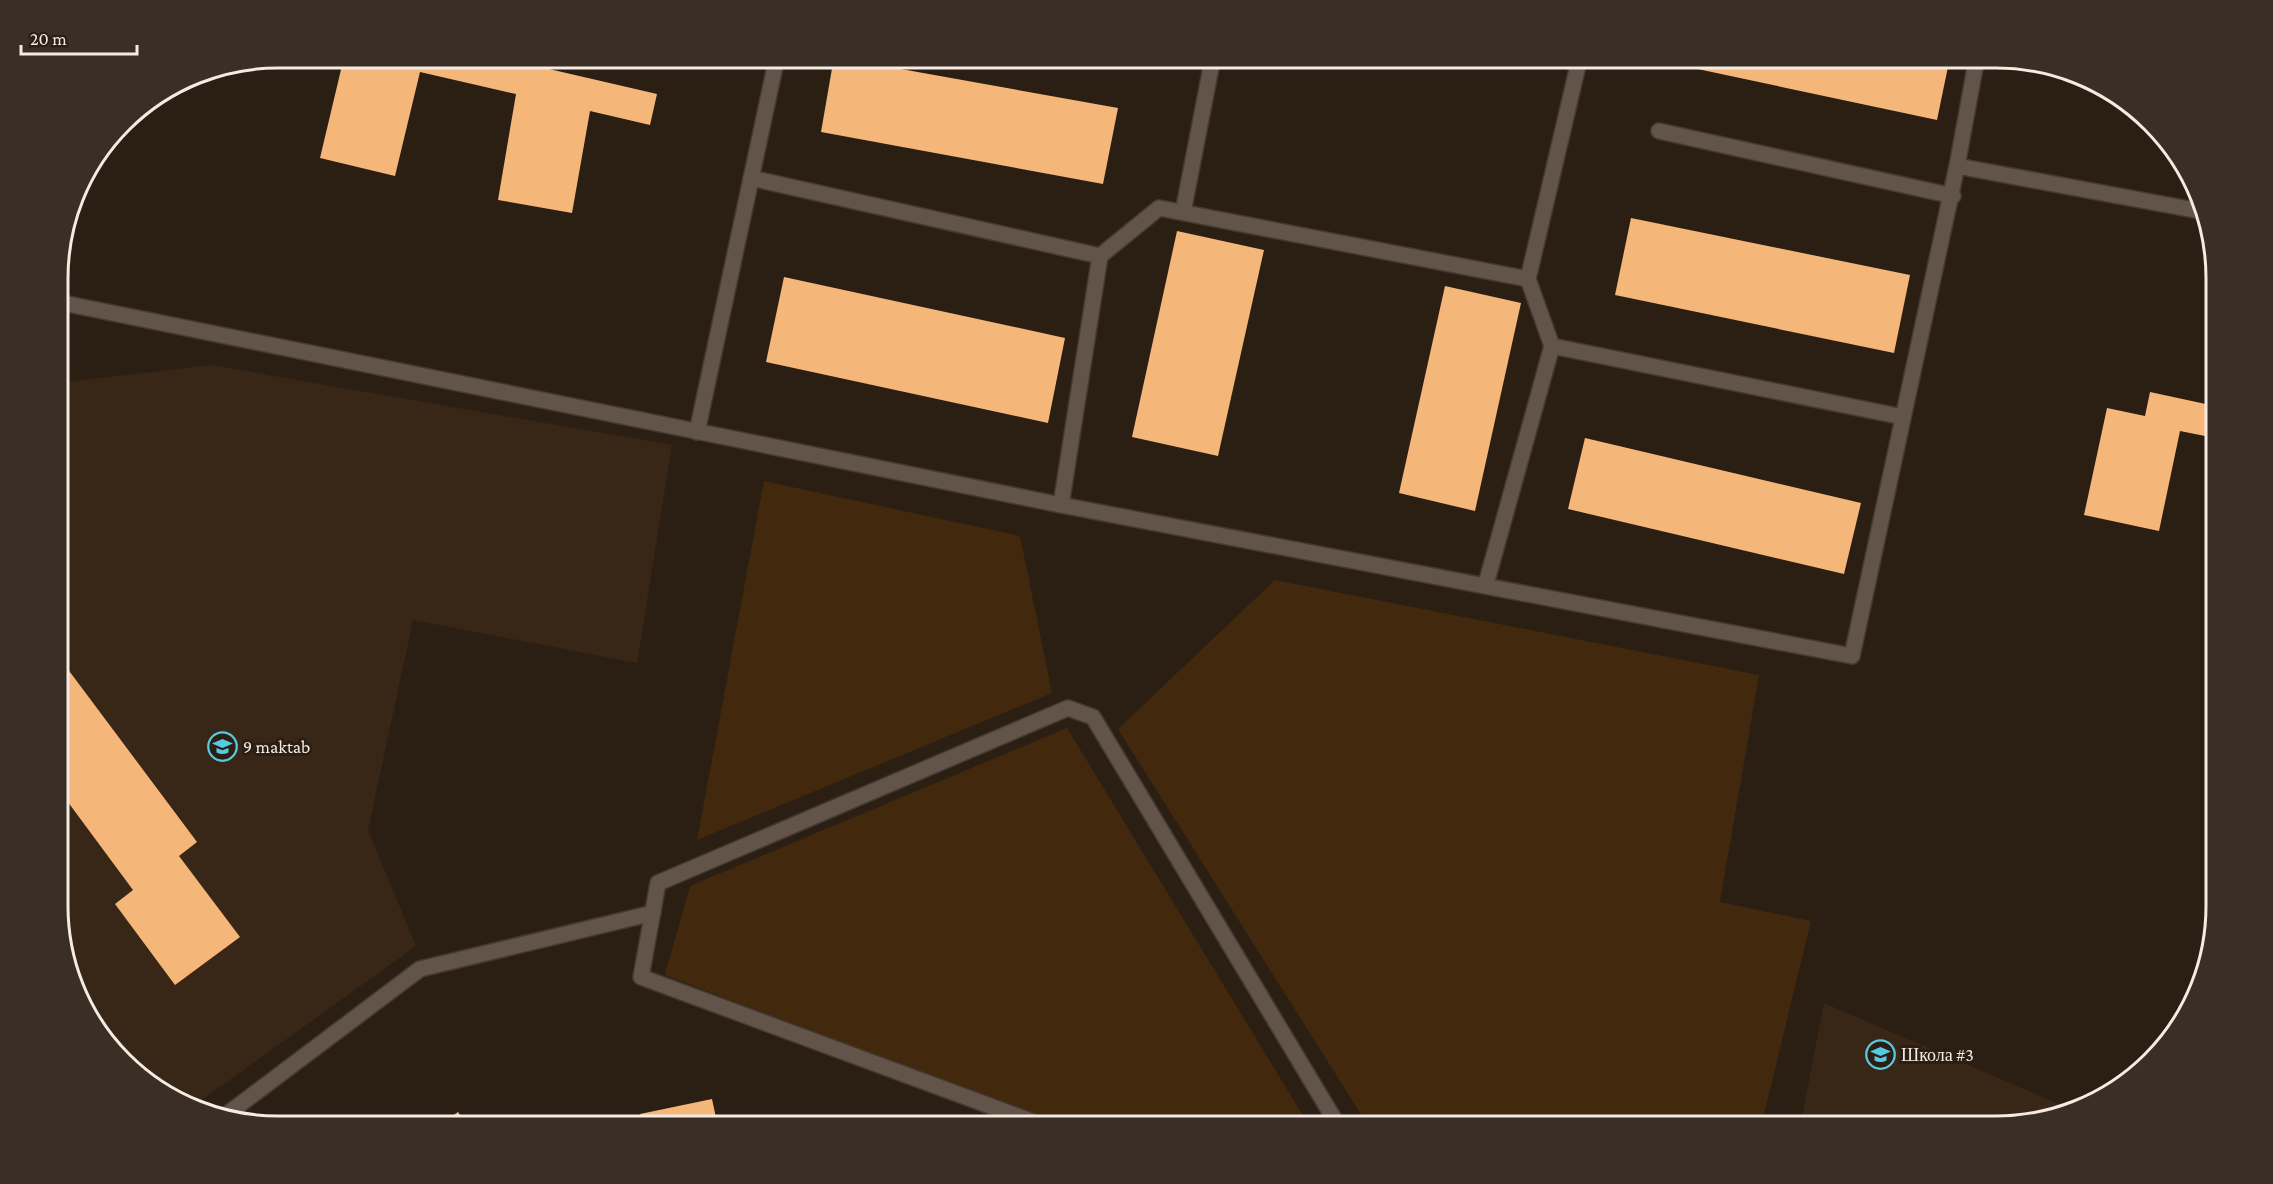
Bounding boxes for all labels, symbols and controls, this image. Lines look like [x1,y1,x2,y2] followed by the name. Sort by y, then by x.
[21,18,136,56] scale bar
[30,29,67,49] text: 20 m
[206,731,238,763] school or university icon: 9 maktab
[243,737,310,757] place label: 9 maktab
[1864,1039,1896,1071] school or university icon: Школа #3
[1901,1045,1974,1065] place label: Школа #3

